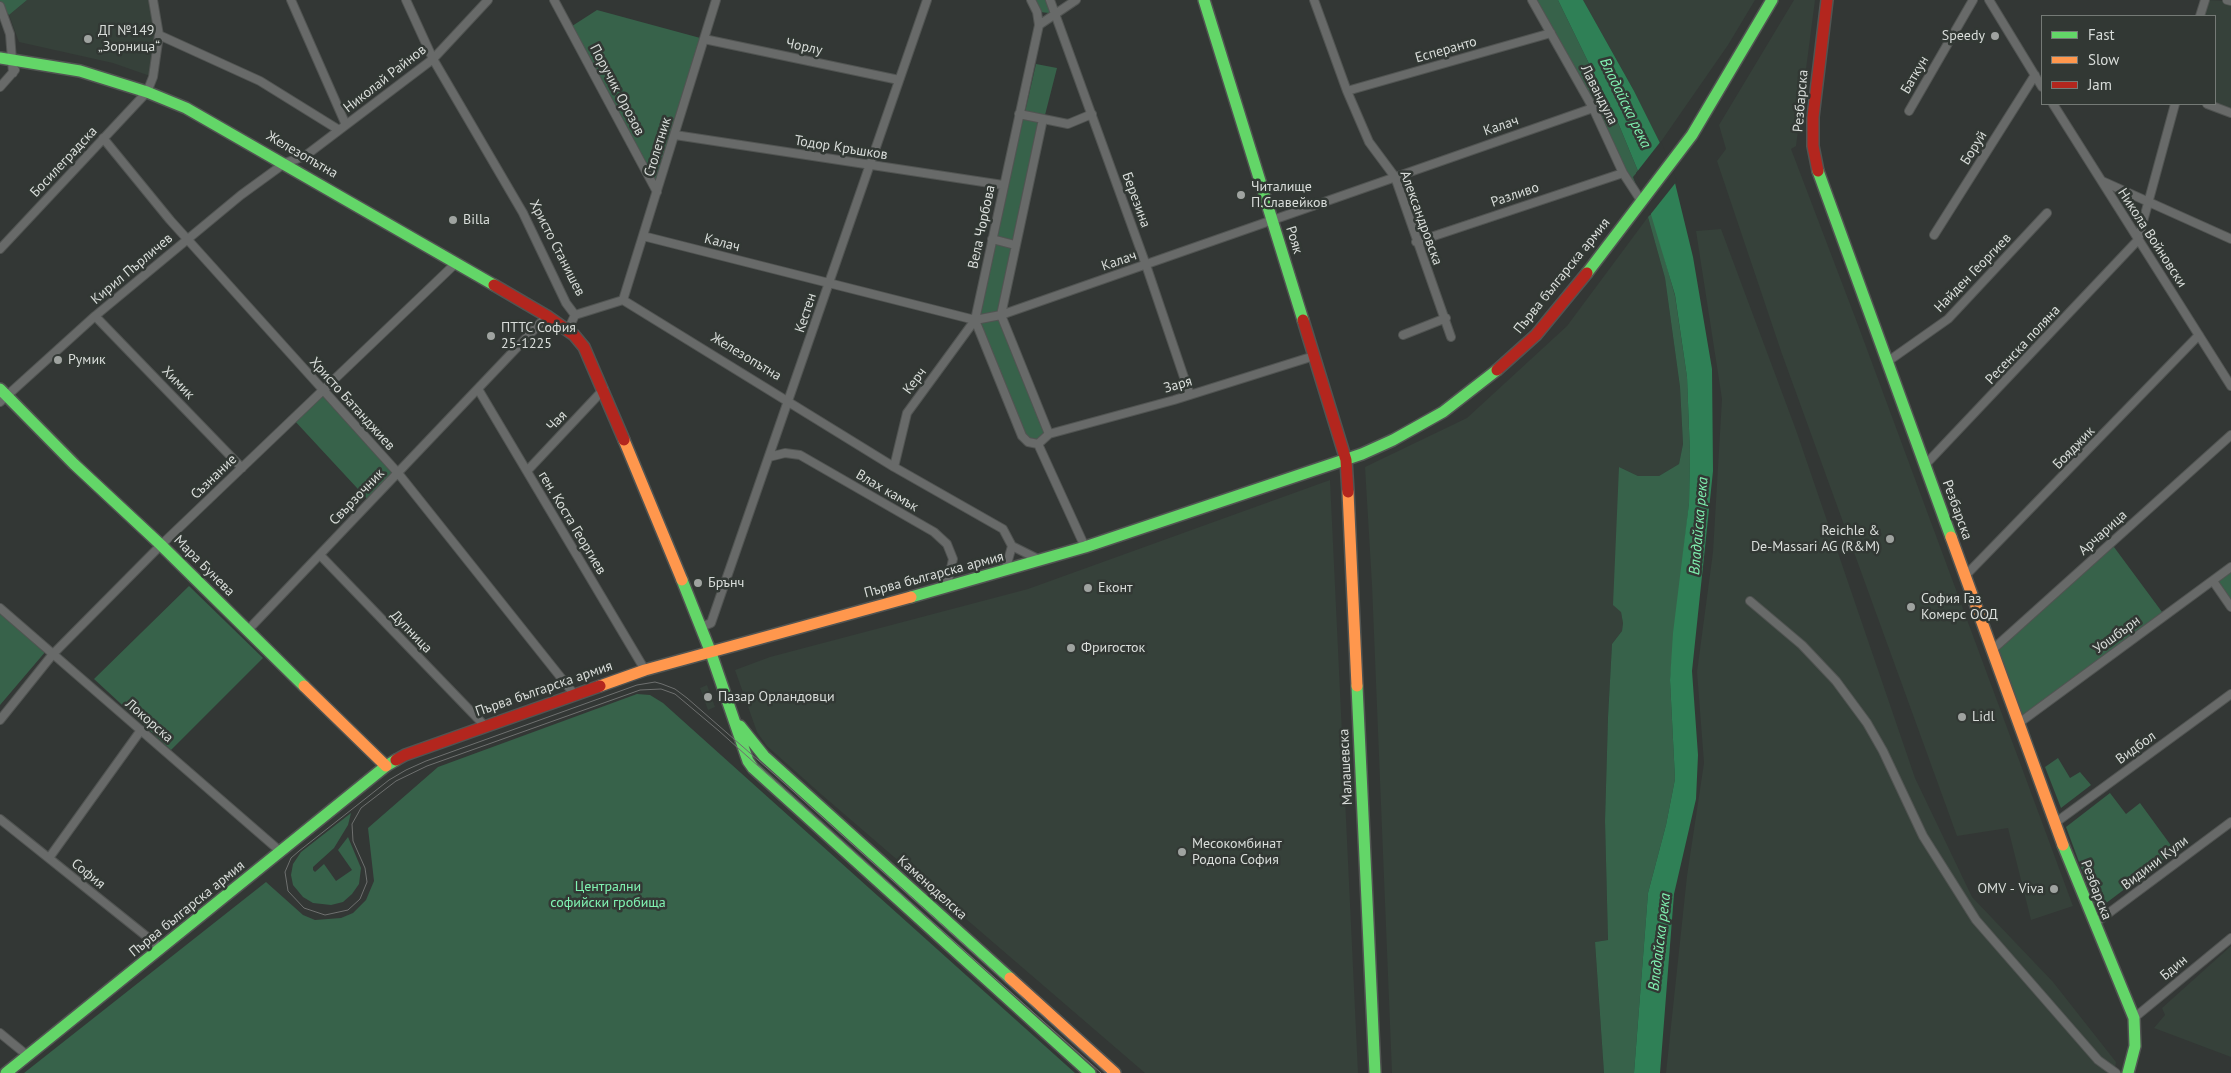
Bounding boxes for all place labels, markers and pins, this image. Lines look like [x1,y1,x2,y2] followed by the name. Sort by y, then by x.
[98,23,160,56] place label: ДГ №149 „Зорница“
[1942,28,1985,44] place label: Speedy
[1989,30,2001,42] marker: Speedy
[82,33,94,45] marker: ДГ №149 „Зорница“
[1251,179,1328,212] place label: Читалище П.Славейков
[1235,189,1247,201] marker: Читалище П.Славейков
[463,212,490,228] place label: Billa
[447,214,459,226] marker: Billa
[501,320,576,352] place label: ПТТС София 25-1225
[485,330,497,342] marker: ПТТС София 25-1225
[68,352,106,368] place label: Румик
[52,354,64,366] marker: Румик
[1751,523,1880,556] place label: Reichle & De-Massari AG (R&M)
[1884,533,1896,545] marker: Reichle & De-Massari AG (R&M)
[708,575,744,591] place label: Брънч
[692,577,704,589] marker: Брънч
[1098,580,1133,596] place label: Еконт
[1082,582,1094,594] marker: Еконт
[1921,591,1998,624] place label: София Газ Комерс ООД
[1905,601,1917,613] marker: София Газ Комерс ООД
[1081,640,1145,656] place label: Фригосток
[1065,642,1077,654] marker: Фригосток
[718,689,835,705] place label: Пазар Орландовци
[702,691,714,703] marker: Пазар Орландовци
[1972,709,1995,725] place label: Lidl
[1956,711,1968,723] marker: Lidl
[1192,836,1282,869] place label: Месокомбинат Родопа София
[1176,846,1188,858] marker: Месокомбинат Родопа София
[1977,881,2044,897] place label: OMV - Viva
[2048,883,2060,895] marker: OMV - Viva

